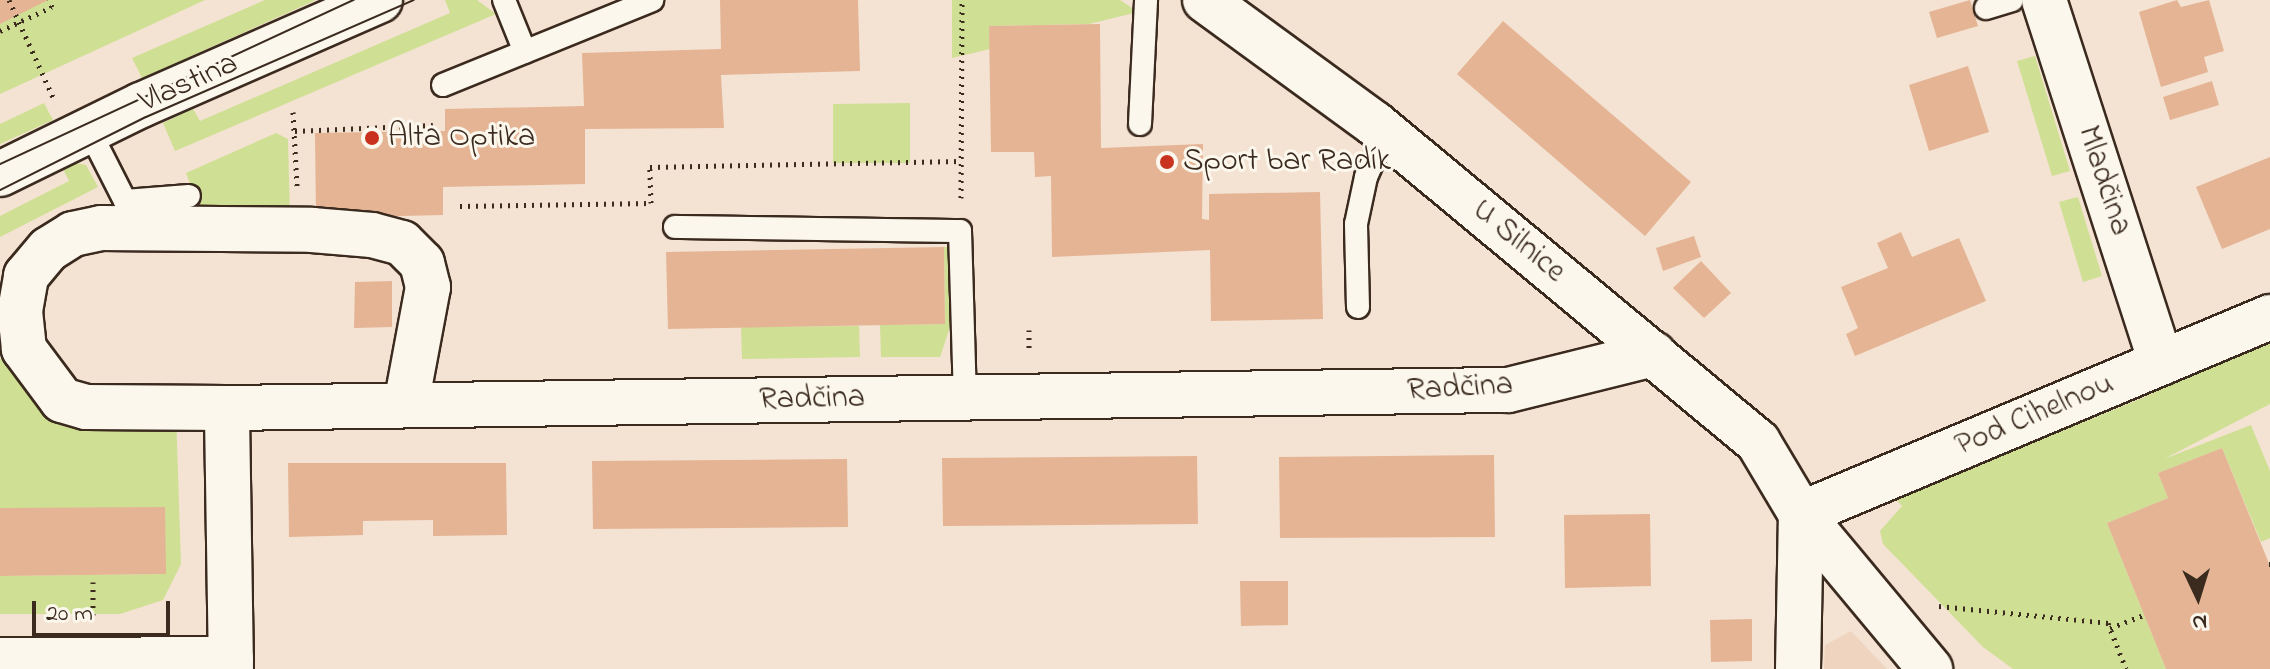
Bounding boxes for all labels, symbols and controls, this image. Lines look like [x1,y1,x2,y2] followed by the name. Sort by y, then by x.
[134,45,244,123] street label: Vlastina
[388,119,535,157] place label: Alta Optika
[2067,121,2139,241] street label: Mladčina
[363,129,381,147] marker: Alta Optika
[1183,143,1391,181] place label: Sport bar Radík
[1158,153,1176,171] marker: Sport bar Radík
[1464,192,1572,292] street label: U Silnice
[1950,365,2120,467] street label: Pod Cihelnou
[1406,367,1514,411] street label: Radčina
[759,380,865,420] street label: Radčina
[2158,557,2238,637] north arrow
[36,585,174,635] scale bar
[46,597,93,632] text: 20 m
[2191,604,2208,637] text: N

